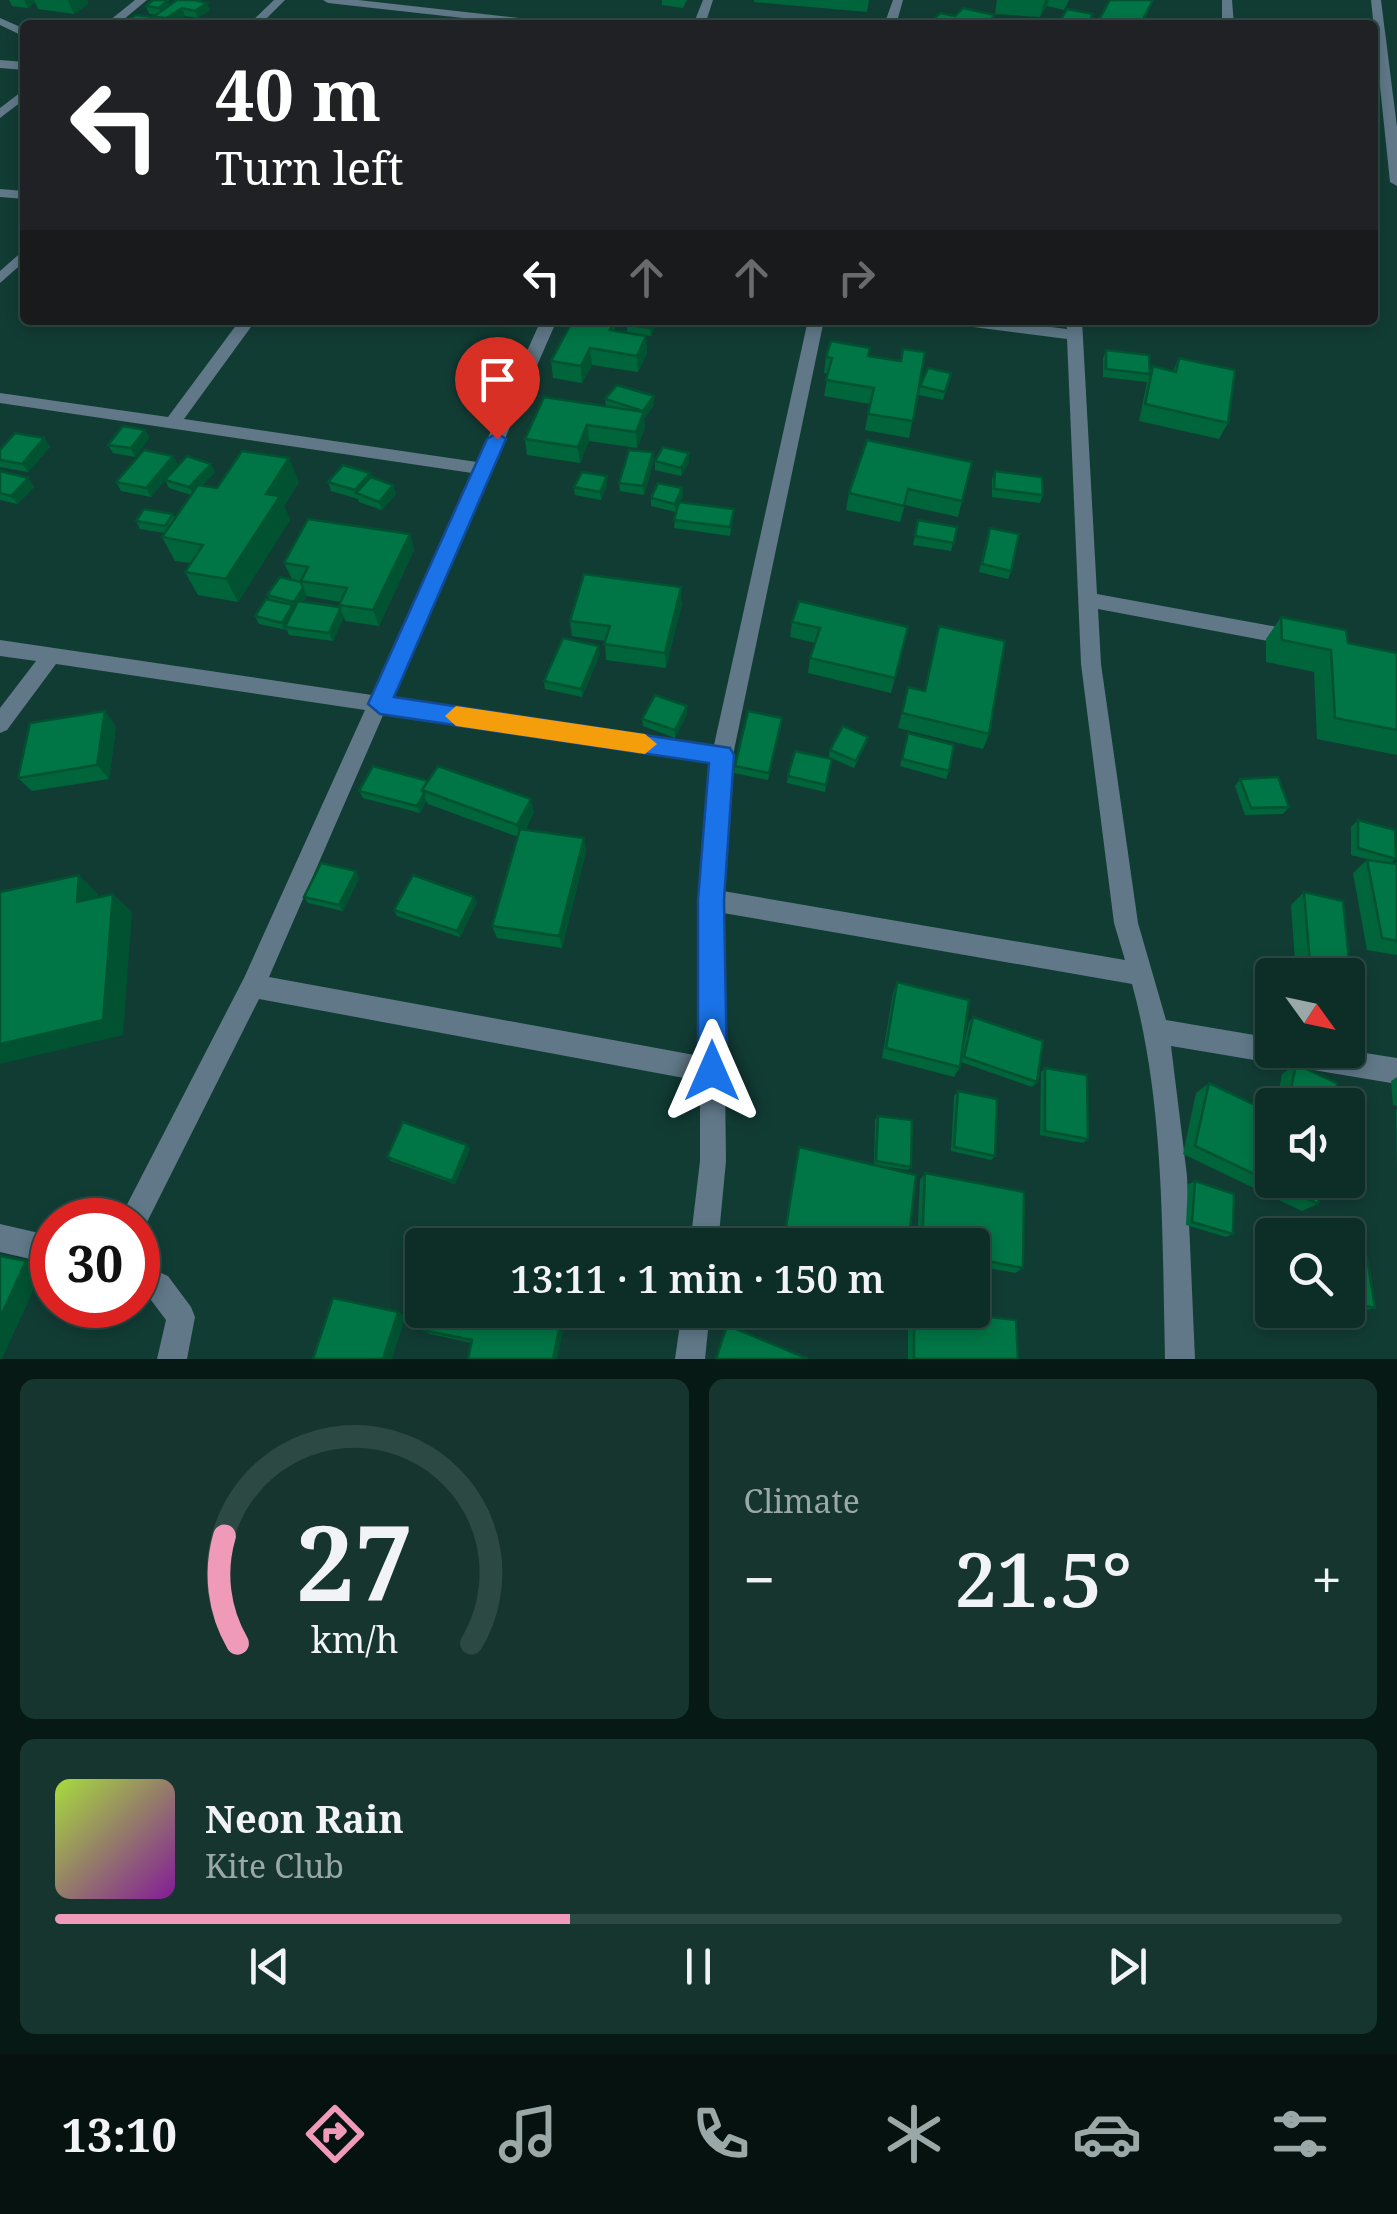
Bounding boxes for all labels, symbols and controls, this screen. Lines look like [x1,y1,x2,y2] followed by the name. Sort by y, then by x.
[215,46,381,142] text: 40 m
[50,60,180,190] icon: left
[215,137,404,198] text: Turn left
[514,250,569,305] icon: left
[619,250,674,305] icon: ahead
[724,250,779,305] icon: ahead
[829,250,884,305] icon: right
[455,337,540,440] pin
[470,352,525,407] icon: arrive
[1255,958,1365,1068] north arrow
[1255,958,1365,1328] map controls
[660,1019,764,1123] position arrow
[1255,1088,1365,1198] button: sound
[30,1198,160,1328] speed limit sign: 30
[1255,1218,1365,1328] button: search
[510,1252,885,1304] text: 13:11 · 1 min · 150 m
[744,1479,860,1522] text: Climate
[295,1490,413,1631] text: 27
[955,1527,1132,1629] text: 21.5°
[744,1541,775,1616] text: −
[1311,1541,1342,1616] text: +
[310,1615,398,1663] text: km/h
[205,1792,404,1844] text: Neon Rain
[205,1844,344,1887] text: Kite Club
[242,1939,297,1994] icon: previous
[671,1939,726,1994] icon: pause
[1100,1939,1155,1994] icon: next
[300,2099,370,2169] icon: directions
[493,2099,563,2169] icon: music
[686,2099,756,2169] icon: phone
[879,2099,949,2169] icon: climate
[1072,2099,1142,2169] icon: car
[1265,2099,1335,2169] icon: filters
[62,2104,177,2165] text: 13:10

